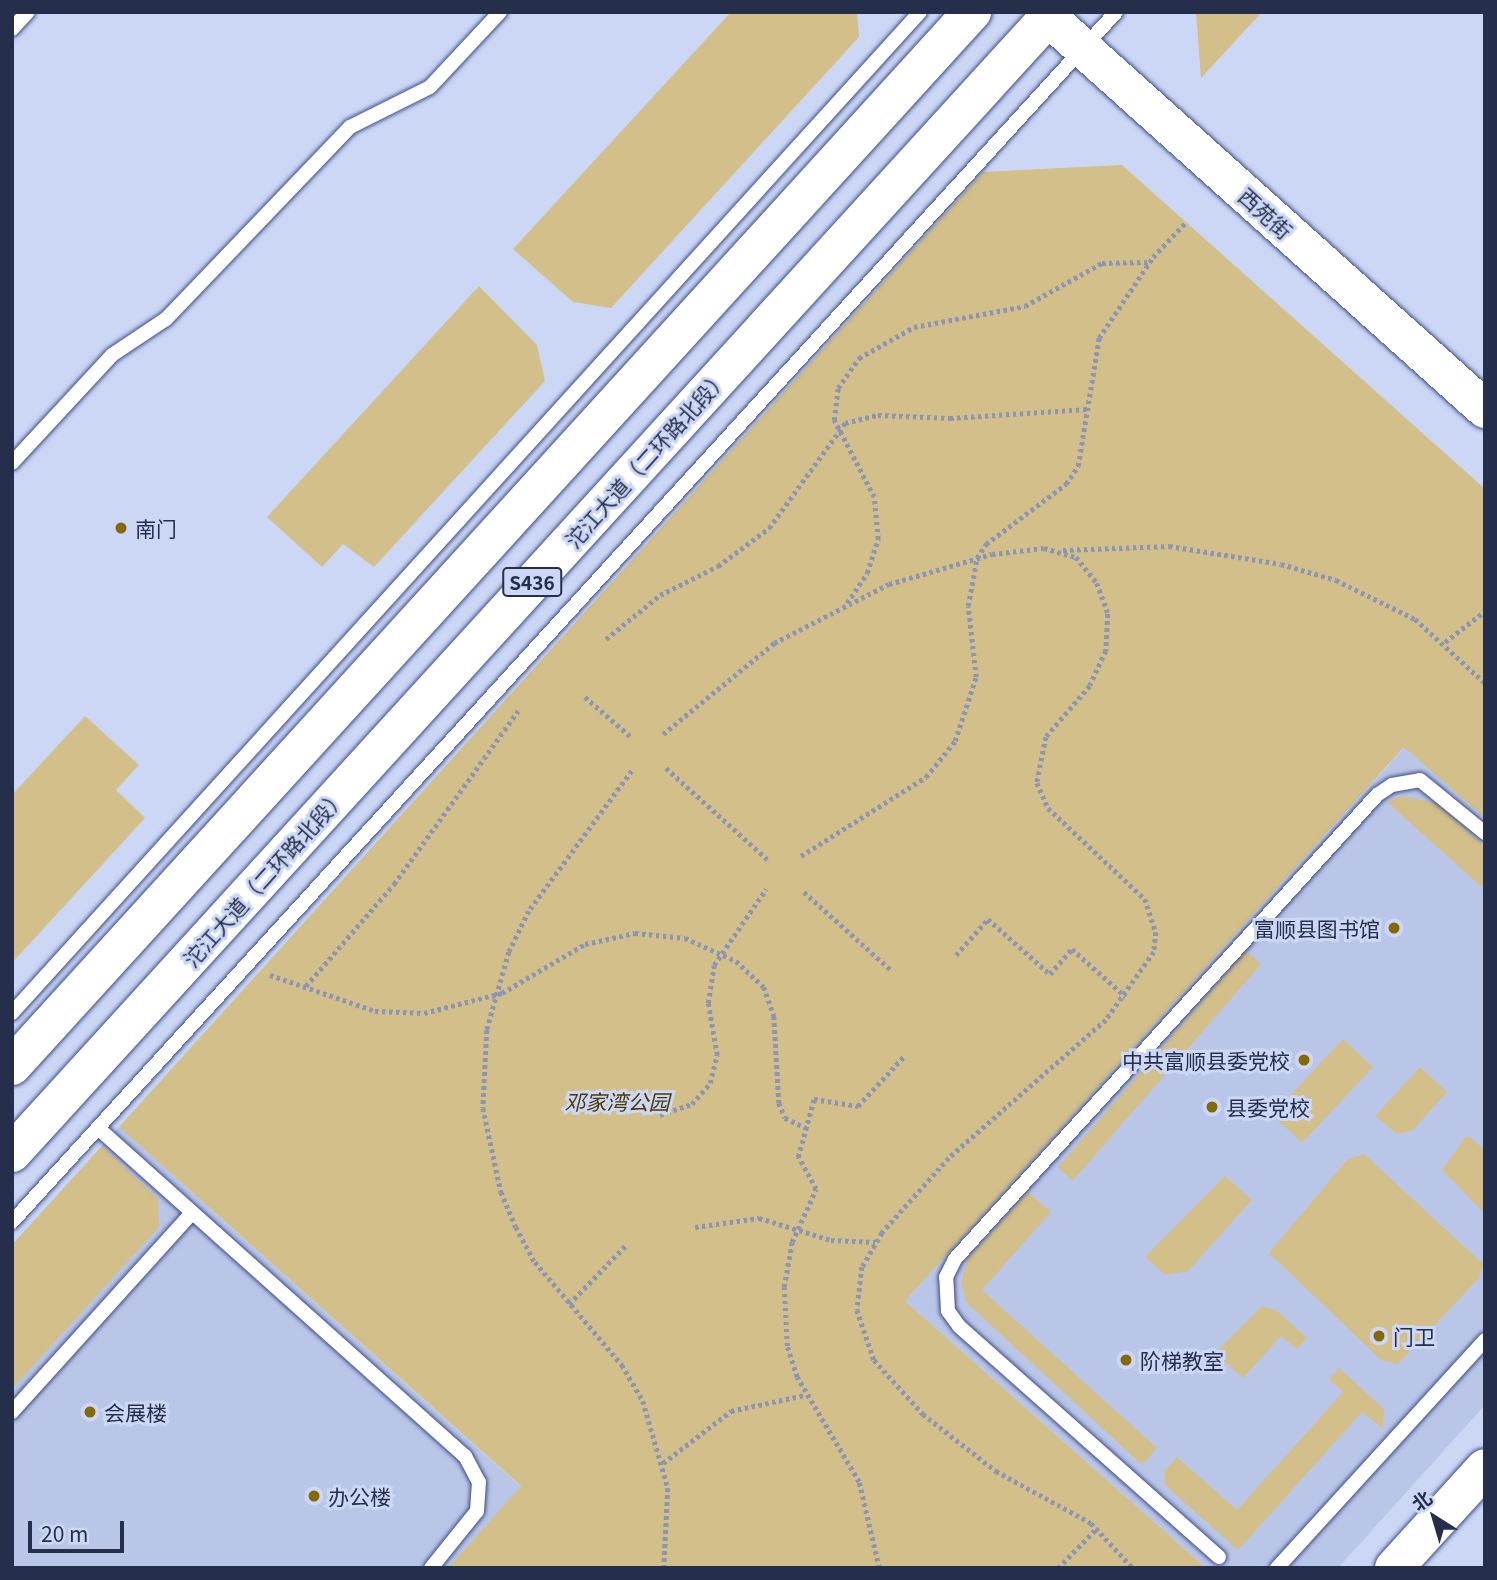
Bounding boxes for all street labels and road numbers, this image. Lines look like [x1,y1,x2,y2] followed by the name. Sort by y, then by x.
[1234,183,1298,243] street label: 西苑街
[559,364,733,552] street label: 沱江大道（二环路北段）
[502,566,562,597] road number: S436
[177,783,351,971] street label: 沱江大道（二环路北段）

